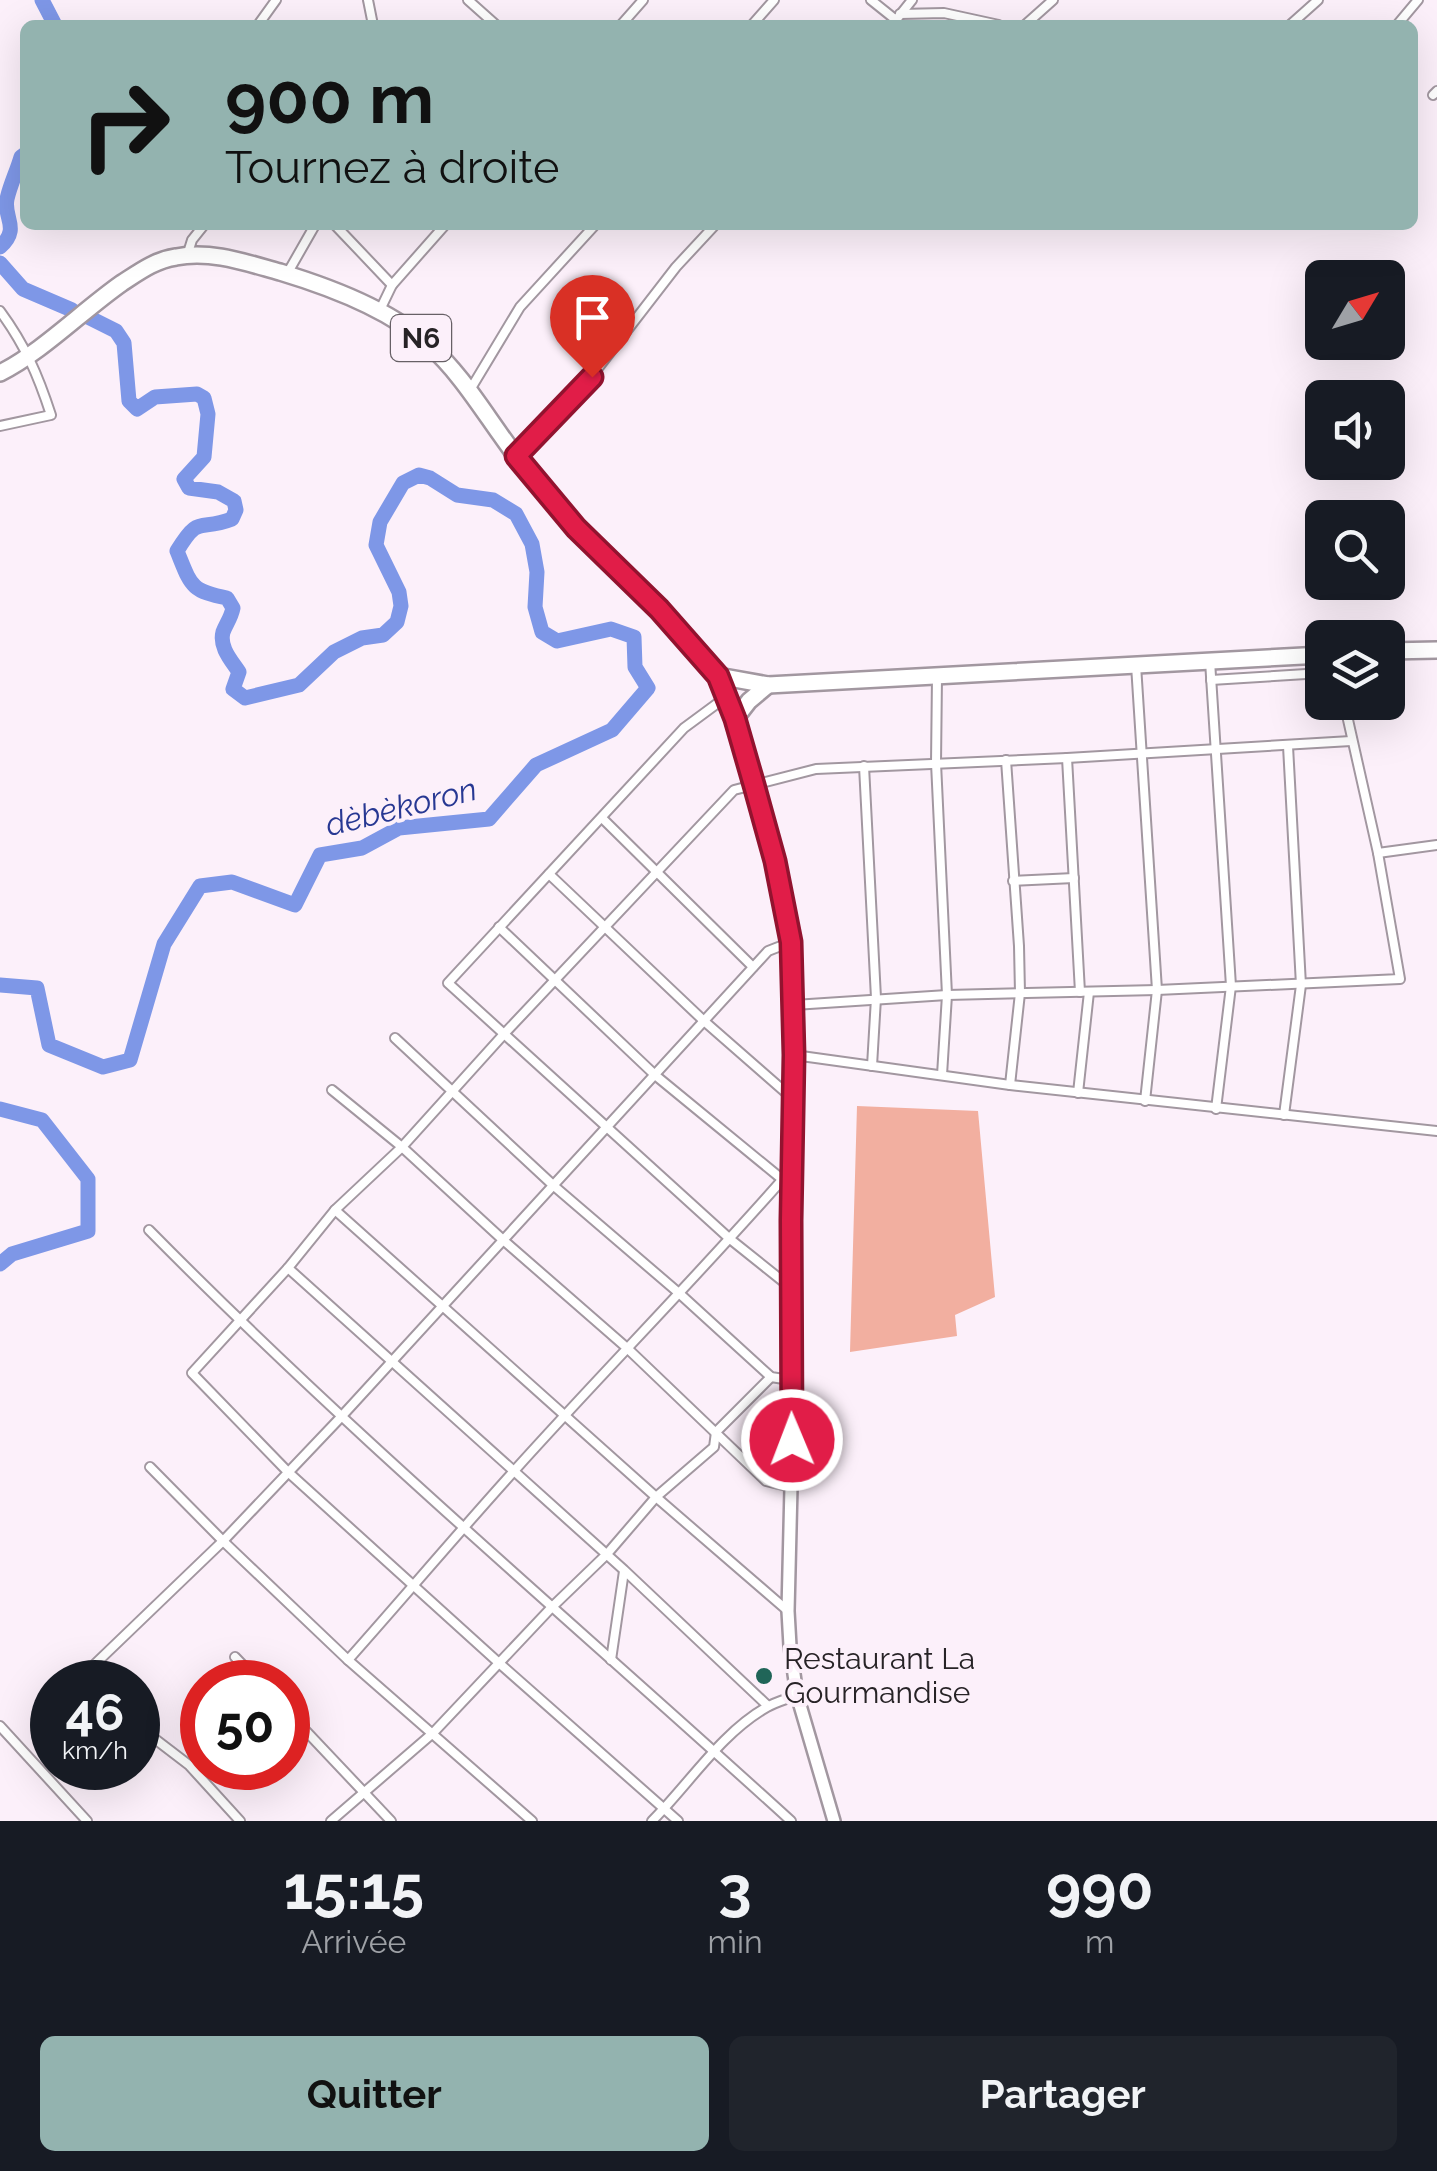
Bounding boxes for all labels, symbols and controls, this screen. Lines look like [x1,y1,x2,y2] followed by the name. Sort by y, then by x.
[225,57,434,139] text: 900 m
[60,60,190,190] icon: right
[225,141,559,194] text: Tournez à droite
[1305,260,1405,360] north arrow
[1305,260,1405,720] map controls
[550,275,635,378] pin
[565,290,620,345] icon: arrive
[391,315,451,361] road number: N6
[1305,380,1405,480] button: sound
[1305,500,1405,600] button: search
[1305,620,1405,720] button: layers
[322,770,480,843] water label: dèbèkoron
[740,1388,844,1492] position arrow
[784,1641,975,1710] place label: Restaurant La Gourmandise
[180,1660,310,1790] speed limit sign: 50
[753,1665,775,1687] marker: Restaurant La Gourmandise
[66,1683,124,1742] text: 46
[62,1735,128,1765] text: km/h
[283,1853,424,1923] text: 15:15
[718,1853,752,1923] text: 3
[1046,1853,1154,1923] text: 990
[301,1923,406,1960] text: Arrivée
[708,1923,763,1960] text: min
[1085,1923,1114,1960] text: m
[40,2036,709,2151] button: Quitter
[729,2036,1397,2151] button: Partager

